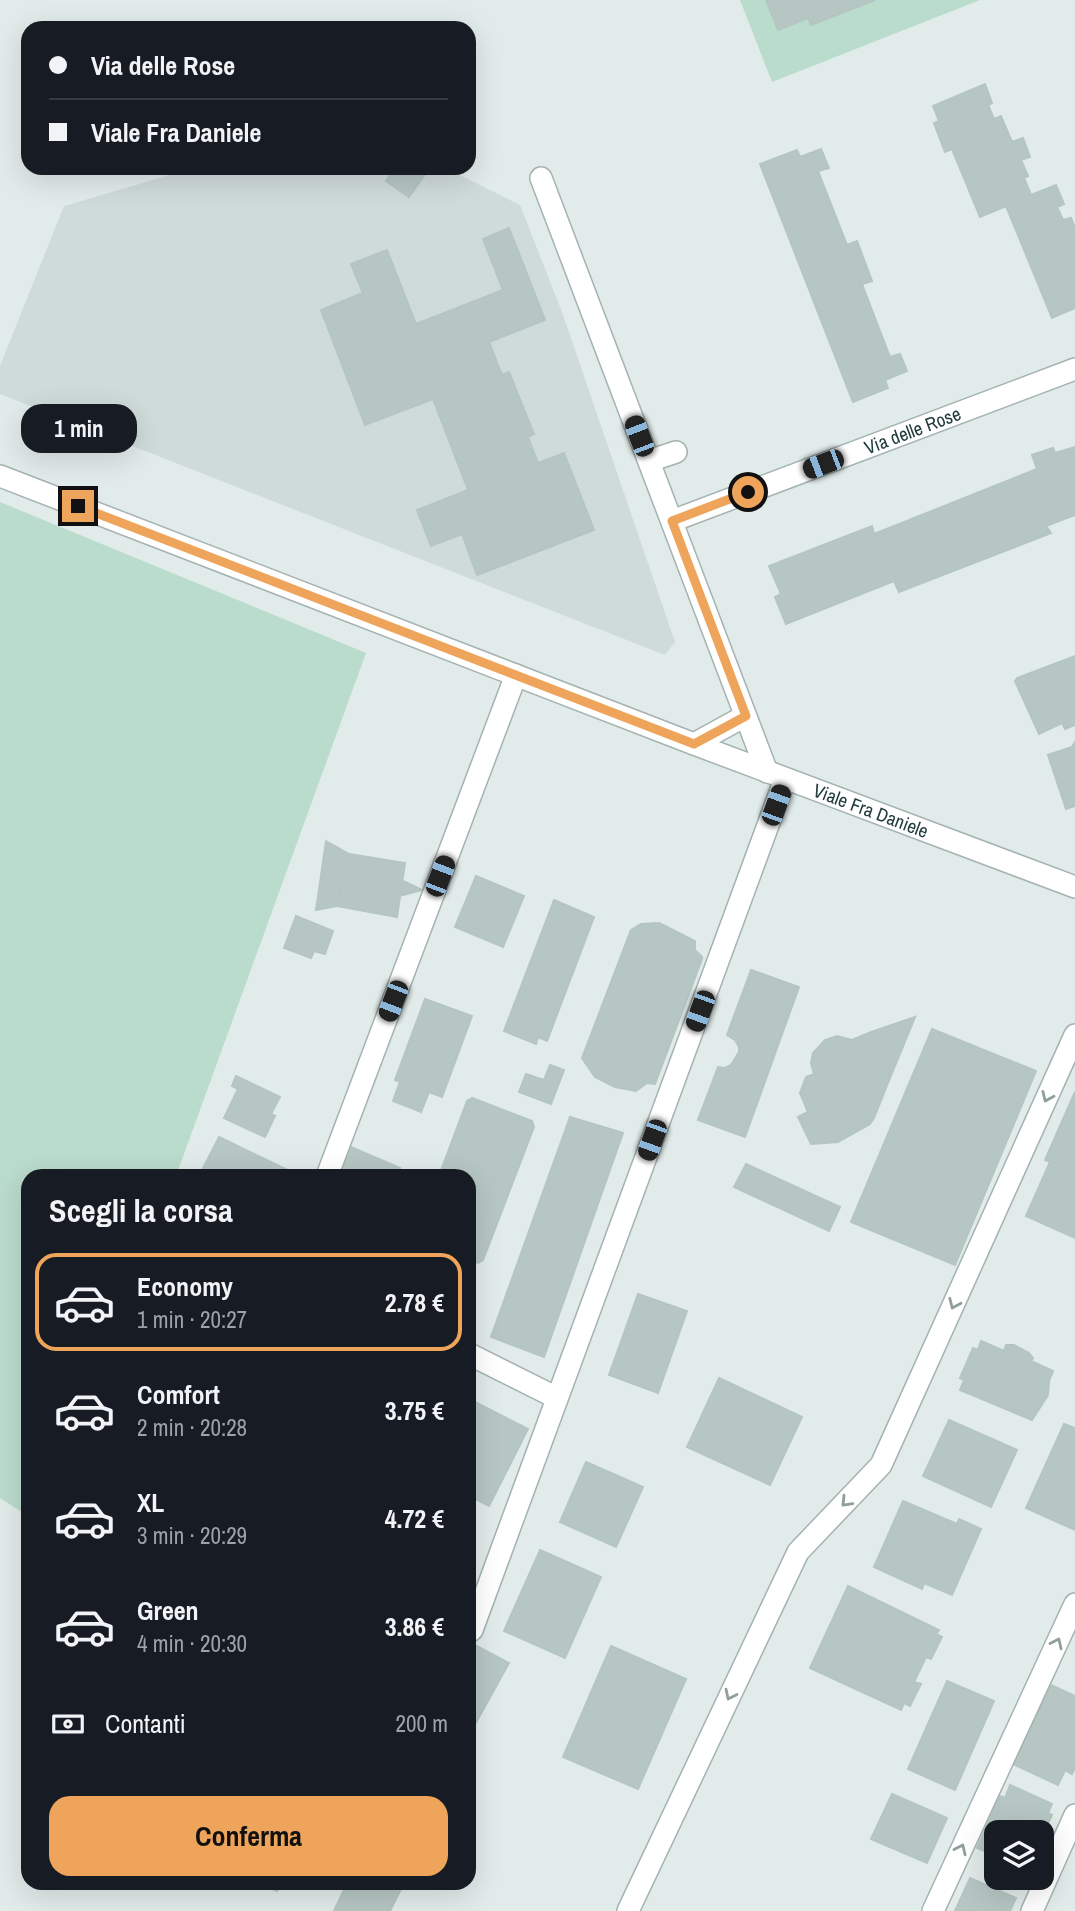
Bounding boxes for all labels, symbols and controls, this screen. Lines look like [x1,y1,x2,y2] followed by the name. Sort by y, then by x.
[91,48,235,83] text: Via delle Rose
[91,115,261,150] text: Viale Fra Daniele
[861,400,964,460] street label: Via delle Rose
[20,405,136,454] callout: 1 min
[54,413,104,444] text: 1 min
[622,413,657,459] car
[800,447,847,481] car
[732,476,764,508] route start
[62,490,94,522] route end
[810,777,932,844] street label: Viale Fra Daniele
[759,782,794,828] car
[423,853,458,899] car
[376,978,411,1024] car
[683,988,718,1034] car
[1041,1090,1055,1102] one-way arrow
[635,1117,670,1163] car
[49,1189,233,1232] text: Scegli la corsa
[137,1269,233,1304] text: Economy
[53,1271,116,1334] icon: car
[385,1285,444,1320] text: 2.78 €
[948,1297,962,1310] one-way arrow
[137,1304,247,1335] text: 1 min · 20:27
[137,1377,220,1412] text: Comfort
[53,1379,116,1442] icon: car
[385,1393,444,1428] text: 3.75 €
[137,1412,247,1443] text: 2 min · 20:28
[137,1485,164,1520] text: XL
[53,1487,116,1550] icon: car
[842,1494,854,1507] one-way arrow
[385,1501,444,1536] text: 4.72 €
[137,1520,247,1551] text: 3 min · 20:29
[137,1593,199,1628] text: Green
[53,1595,116,1658] icon: car
[385,1609,444,1644] text: 3.86 €
[137,1628,247,1659] text: 4 min · 20:30
[1049,1638,1063,1650] one-way arrow
[724,1688,738,1700] one-way arrow
[49,1705,87,1743] icon: cash
[105,1706,186,1741] text: Contanti
[396,1708,448,1739] text: 200 m
[49,1796,448,1876] button: Conferma
[984,1820,1054,1890] map controls
[984,1820,1054,1890] button: layers
[953,1844,967,1856] one-way arrow

